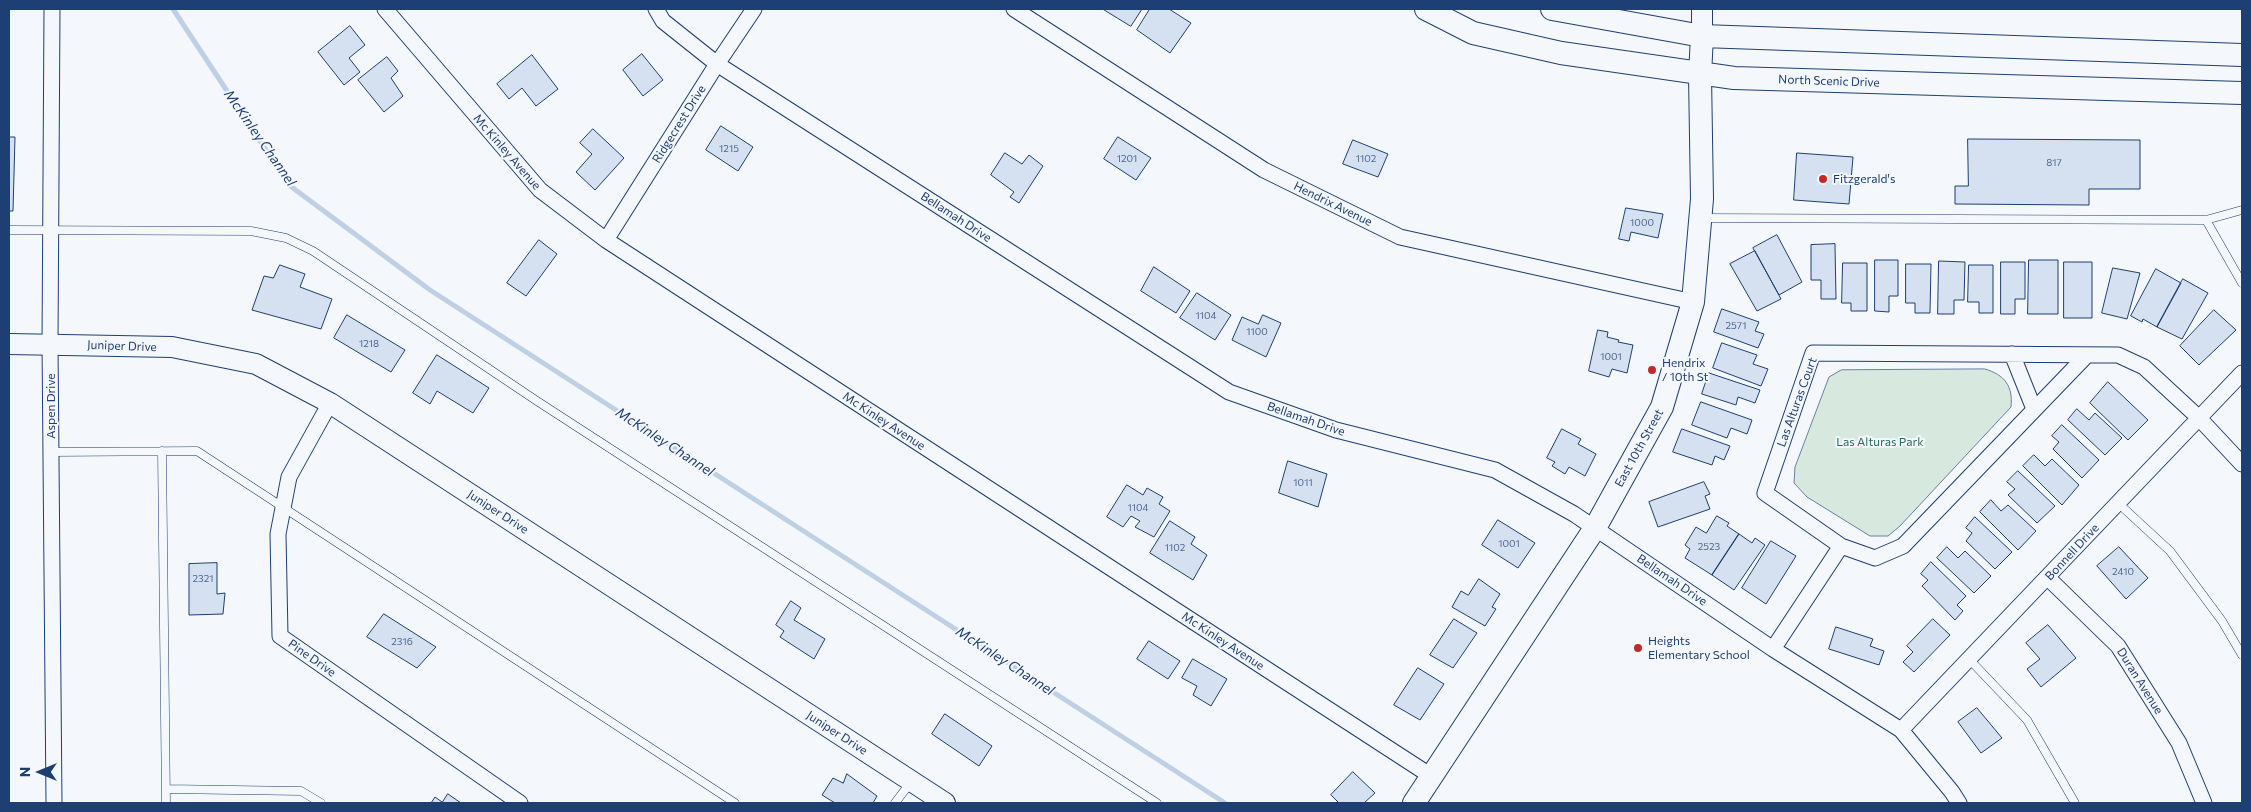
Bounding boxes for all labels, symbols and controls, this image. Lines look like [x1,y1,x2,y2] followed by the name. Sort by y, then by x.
[1778,72,1880,90] street label: North Scenic Drive
[649,82,709,166] street label: Ridgecrest Drive
[220,87,300,189] water label: McKinley Channel
[470,111,544,193] street label: Mc Kinley Avenue
[719,143,739,155] house number: 1215
[1117,153,1137,165] house number: 1201
[1356,153,1376,165] house number: 1102
[2046,157,2062,169] house number: 817
[1833,172,1895,186] place label: Fitzgerald's
[1817,173,1829,185] marker: Fitzgerald's
[1291,179,1375,229] street label: Hendrix Avenue
[918,189,994,245] street label: Bellamah Drive
[1630,217,1654,229] house number: 1000
[1195,310,1217,322] house number: 1104
[1726,320,1746,332] house number: 2571
[1246,326,1268,338] house number: 1100
[87,338,157,354] street label: Juniper Drive
[359,338,379,350] house number: 1218
[1600,351,1622,363] house number: 1001
[1774,355,1820,449] street label: Las Alturas Court
[1662,356,1709,384] place label: Hendrix / 10th St
[1646,364,1658,376] marker: Hendrix / 10th St
[44,373,58,439] street label: Aspen Drive
[840,389,928,453] street label: Mc Kinley Avenue
[1265,399,1347,439] street label: Bellamah Drive
[613,404,717,480] water label: McKinley Channel
[1612,406,1666,490] street label: East 10th Street
[1836,435,1924,449] park label: Las Alturas Park
[1293,477,1313,489] house number: 1011
[465,487,531,537] street label: Juniper Drive
[1127,502,1149,514] house number: 1104
[2042,521,2102,583] street label: Bonnell Drive
[1498,538,1520,550] house number: 1001
[1698,541,1720,553] house number: 2523
[1165,542,1185,554] house number: 1102
[1634,551,1710,609] street label: Bellamah Drive
[2112,566,2134,578] house number: 2410
[192,573,214,585] house number: 2321
[1179,609,1267,673] street label: Mc Kinley Avenue
[953,623,1057,699] water label: McKinley Channel
[1648,634,1750,662] place label: Heights Elementary School
[285,636,339,680] street label: Pine Drive
[391,636,413,648] house number: 2316
[1632,642,1644,654] marker: Heights Elementary School
[2114,645,2166,717] street label: Duran Avenue
[804,708,870,758] street label: Juniper Drive
[15,747,65,797] north arrow
[16,767,33,777] text: N

